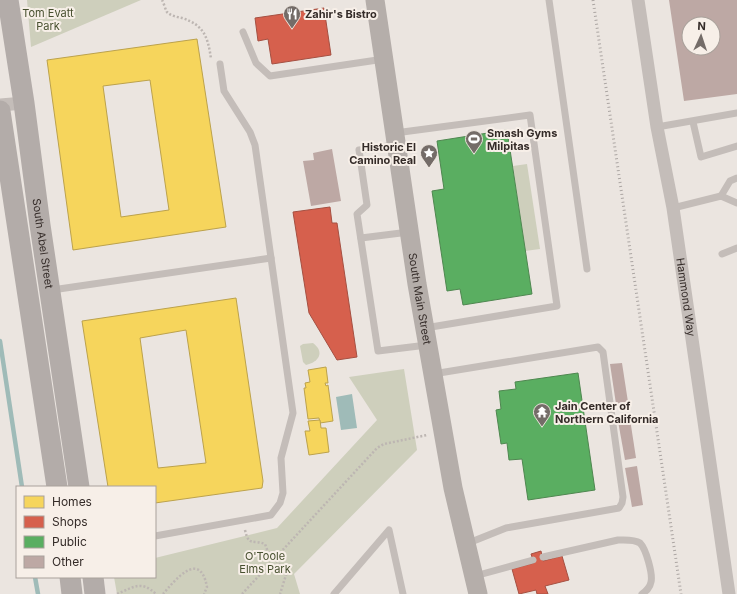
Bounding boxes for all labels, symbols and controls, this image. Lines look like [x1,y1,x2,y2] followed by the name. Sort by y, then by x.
[282,4,302,29] restaurant icon: Zahir's Bistro
[22,6,74,33] park label: Tom Evatt Park
[305,7,377,21] place label: Zahir's Bistro
[681,16,721,56] north arrow
[697,19,706,33] text: N
[487,126,557,153] place label: Smash Gyms Milpitas
[464,129,484,154] sports icon: Smash Gyms Milpitas
[349,140,416,167] place label: Historic El Camino Real
[419,143,439,168] place icon: Historic El Camino Real
[30,198,56,290] street label: South Abel Street
[405,252,435,346] street label: South Main Street
[673,257,699,337] street label: Hammond Way
[555,399,658,426] place label: Jain Center of Northern California
[532,402,552,427] temple icon: Jain Center of Northern California
[16,486,156,578] legend
[52,494,92,509] text: Homes
[52,514,88,529] text: Shops
[52,534,87,549] text: Public
[239,549,291,576] park label: O'Toole Elms Park
[52,554,84,569] text: Other

